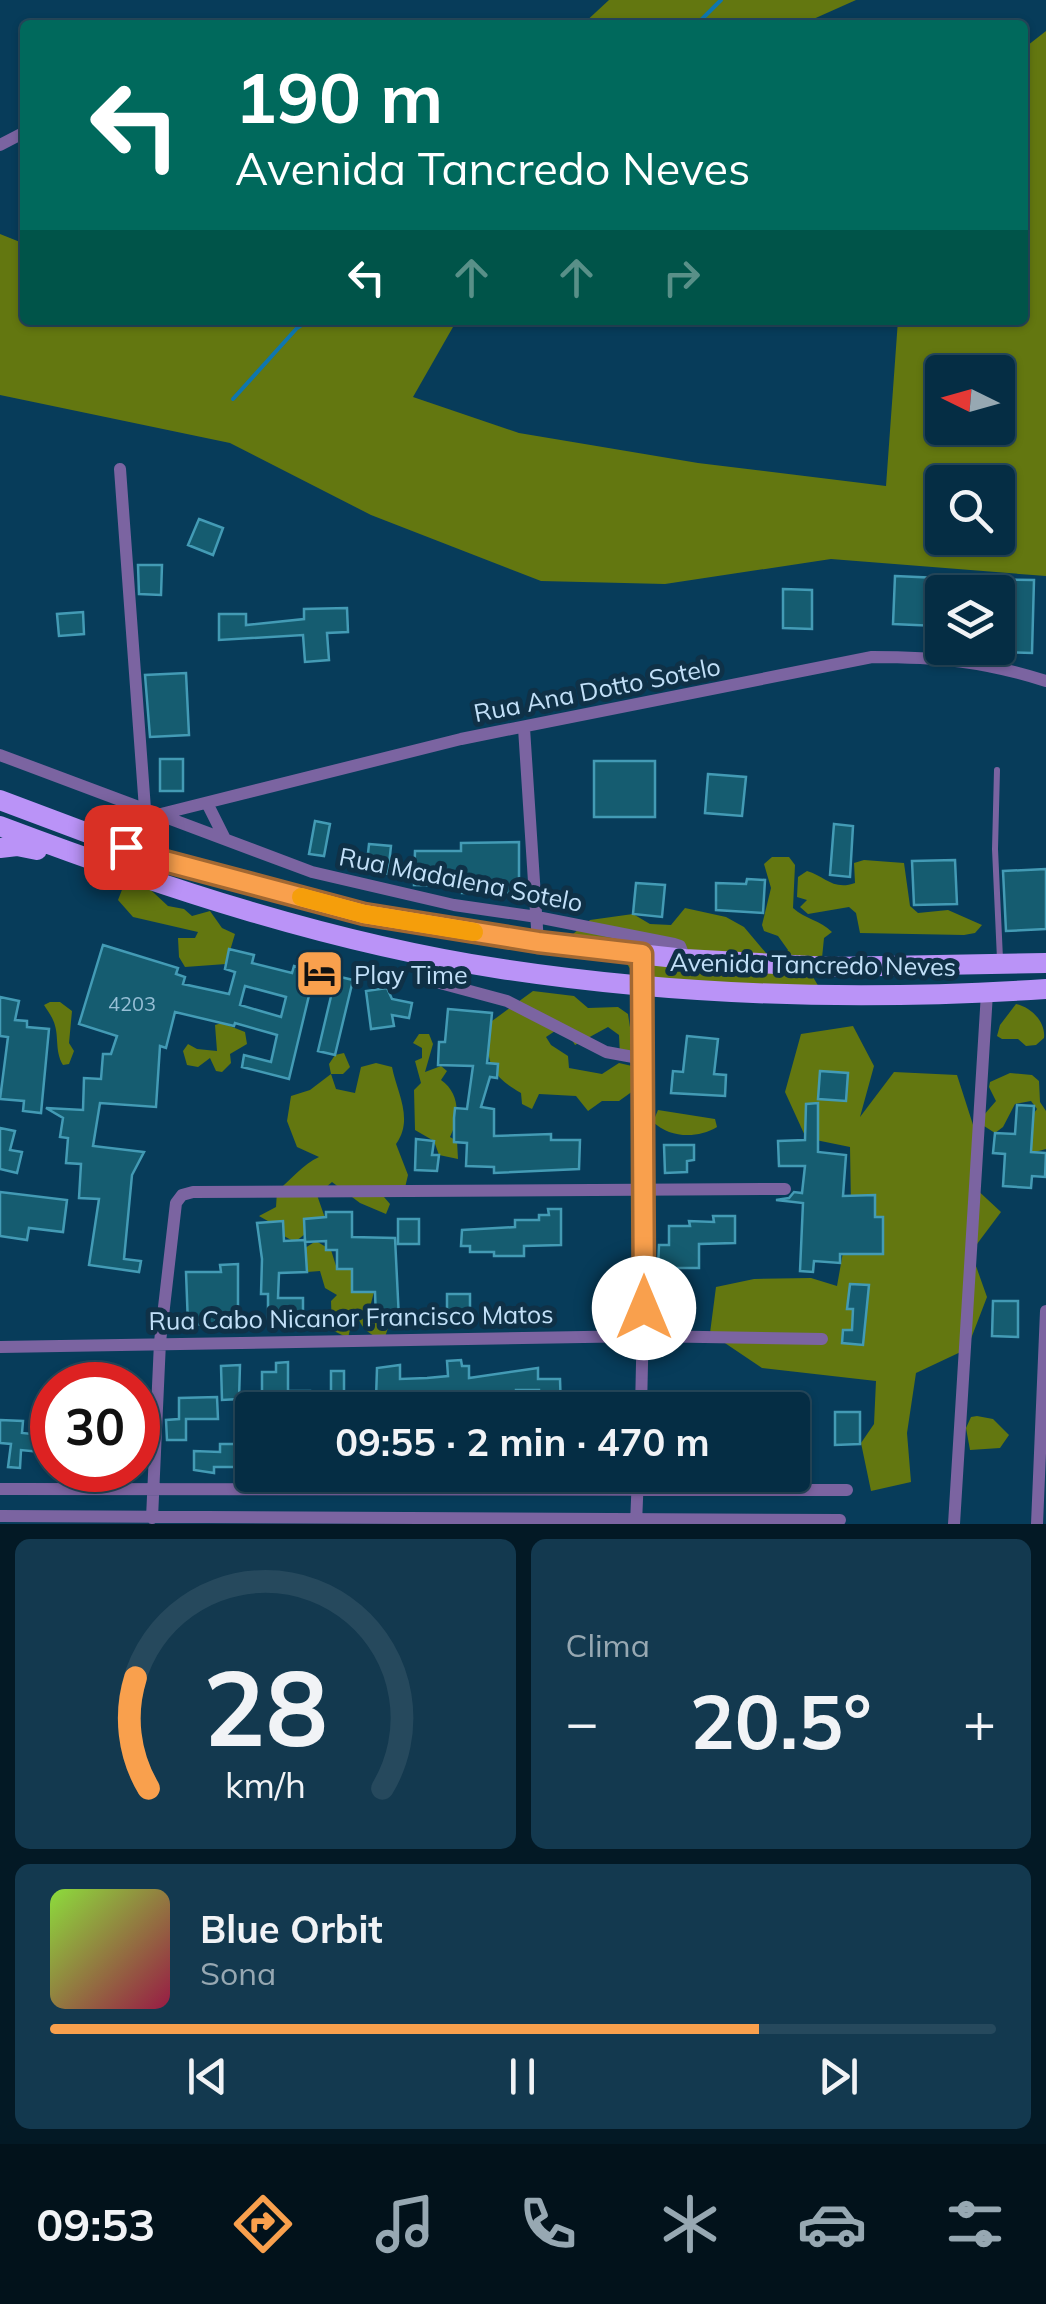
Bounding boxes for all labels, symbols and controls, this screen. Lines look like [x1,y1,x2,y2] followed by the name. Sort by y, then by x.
[235,53,443,141] text: 190 m
[70,60,200,190] icon: left
[235,140,750,196] text: Avenida Tancredo Neves
[339,250,394,305] icon: left
[444,250,499,305] icon: ahead
[549,250,604,305] icon: ahead
[654,250,709,305] icon: right
[925,355,1015,445] north arrow
[925,355,1015,665] map controls
[925,465,1015,555] button: search
[925,575,1015,665] button: layers
[471,650,723,728] street label: Rua Ana Dotto Sotelo
[84,805,169,890] pin
[99,820,154,875] icon: arrive
[337,840,585,918] street label: Rua Madalena Sotelo
[670,946,956,982] street label: Avenida Tancredo Neves
[293,948,345,1000] hotel icon: Play Time
[354,959,468,990] place label: Play Time
[108,991,156,1016] house number: 4203
[592,1256,696,1360] position arrow
[148,1298,554,1336] street label: Rua Cabo Nicanor Francisco Matos
[30,1362,160,1492] speed limit sign: 30
[335,1418,710,1466] text: 09:55 · 2 min · 470 m
[566,1625,650,1665] text: Clima
[203,1641,328,1772] text: 28
[690,1674,872,1768] text: 20.5°
[566,1687,599,1756] text: −
[963,1687,996,1756] text: +
[225,1762,306,1807] text: km/h
[200,1905,383,1953] text: Blue Orbit
[200,1953,276,1993] text: Sona
[180,2049,235,2104] icon: previous
[495,2049,550,2104] icon: pause
[811,2049,866,2104] icon: next
[228,2189,298,2259] icon: directions
[370,2189,440,2259] icon: music
[513,2189,583,2259] icon: phone
[655,2189,725,2259] icon: climate
[797,2189,867,2259] icon: car
[940,2189,1010,2259] icon: filters
[36,2196,155,2252] text: 09:53

